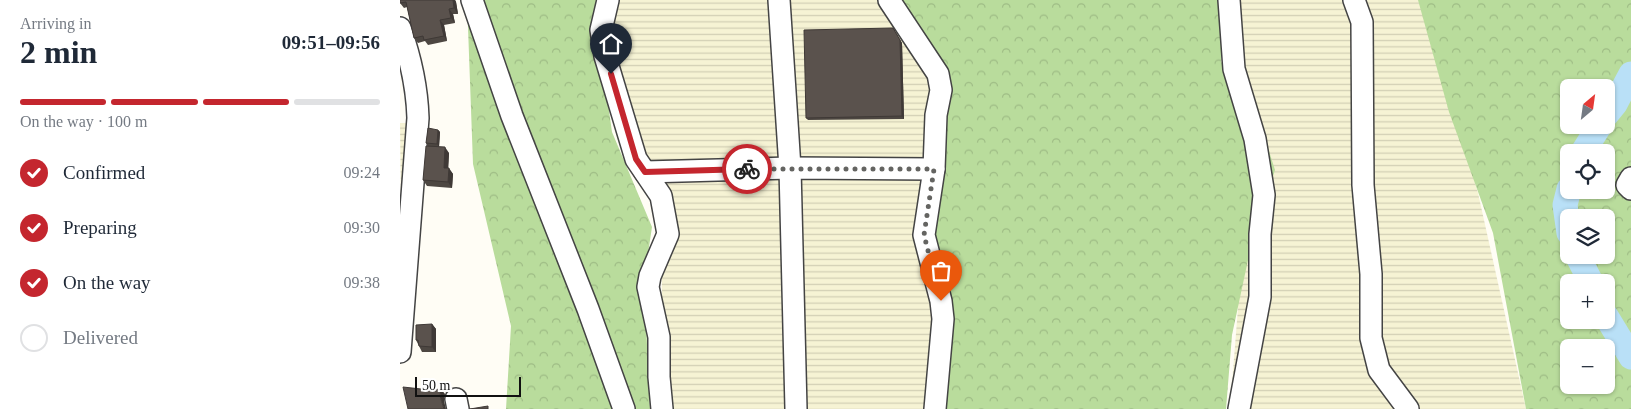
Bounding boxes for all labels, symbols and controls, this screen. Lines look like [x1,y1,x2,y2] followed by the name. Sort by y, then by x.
[20,15,92,32] text: Arriving in
[590,23,632,74] pin
[597,30,625,58] icon: home
[282,32,380,53] text: 09:51–09:56
[20,34,97,70] text: 2 min
[1560,79,1615,134] north arrow
[1560,79,1615,394] map controls
[20,113,148,130] text: On the way · 100 m
[722,144,772,194] courier
[1560,144,1615,199] button: locate
[733,155,761,183] icon: bike
[20,159,48,187] icon: check
[63,162,145,183] text: Confirmed
[344,164,380,181] text: 09:24
[1560,209,1615,264] button: layers
[20,214,48,242] icon: check
[63,217,137,238] text: Preparing
[344,219,380,236] text: 09:30
[920,250,962,301] pin
[927,257,955,285] icon: bag
[20,269,48,297] icon: check
[63,272,151,293] text: On the way
[344,274,380,291] text: 09:38
[1560,274,1615,329] button: +
[63,327,138,348] text: Delivered
[1560,339,1615,394] button: −
[415,374,521,397] scale bar
[422,378,450,393] text: 50 m

